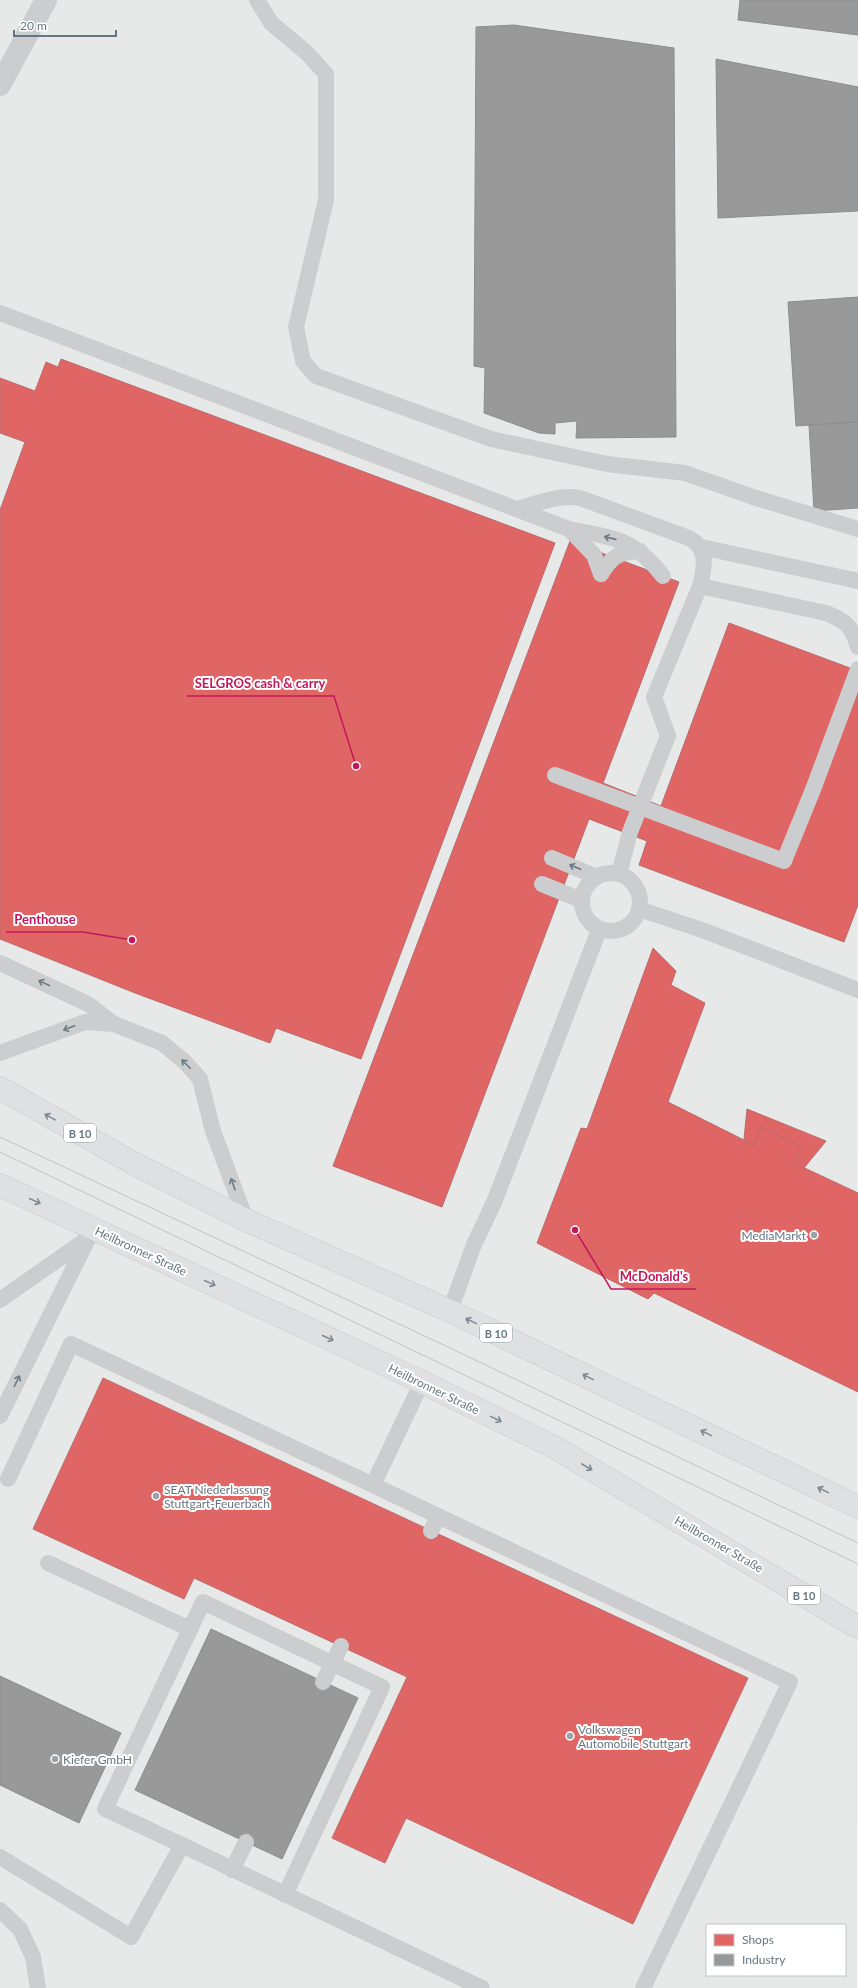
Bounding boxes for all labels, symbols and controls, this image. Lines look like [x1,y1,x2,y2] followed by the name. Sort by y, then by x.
[14,12,116,38] scale bar
[20,18,47,33] text: 20 m
[604,533,617,541] one-way arrow
[187,671,334,696] callout: SELGROS cash & carry
[195,675,325,691] text: SELGROS cash & carry
[569,862,581,870] one-way arrow
[6,907,83,932] callout: Penthouse
[14,911,76,927] text: Penthouse
[38,979,50,986] one-way arrow
[63,1024,75,1032] one-way arrow
[181,1059,191,1069] one-way arrow
[44,1112,56,1120] one-way arrow
[64,1124,96,1142] road number: B 10
[228,1178,236,1190] one-way arrow
[29,1198,41,1205] one-way arrow
[93,1223,189,1279] street label: Heilbronner Straße
[742,1228,807,1243] place label: MediaMarkt
[809,1230,819,1240] marker: MediaMarkt
[611,1264,696,1289] callout: McDonald's
[620,1268,688,1284] text: McDonald's
[204,1280,216,1287] one-way arrow
[465,1317,477,1324] one-way arrow
[480,1324,512,1342] road number: B 10
[322,1335,334,1342] one-way arrow
[386,1360,482,1418] street label: Heilbronner Straße
[583,1373,595,1380] one-way arrow
[14,1375,21,1387] one-way arrow
[490,1416,502,1423] one-way arrow
[700,1429,712,1436] one-way arrow
[581,1464,593,1472] one-way arrow
[164,1482,270,1511] place label: SEAT Niederlassung Stuttgart-Feuerbach
[817,1486,829,1493] one-way arrow
[151,1491,161,1501] marker: SEAT Niederlassung Stuttgart-Feuerbach
[672,1513,766,1575] street label: Heilbronner Straße
[788,1586,820,1604] road number: B 10
[578,1722,689,1751] place label: Volkswagen Automobile Stuttgart
[565,1731,575,1741] marker: Volkswagen Automobile Stuttgart
[63,1752,132,1767] place label: Kiefer GmbH
[50,1754,60,1764] marker: Kiefer GmbH
[706,1924,846,1976] legend
[742,1932,774,1947] text: Shops
[742,1952,786,1967] text: Industry

